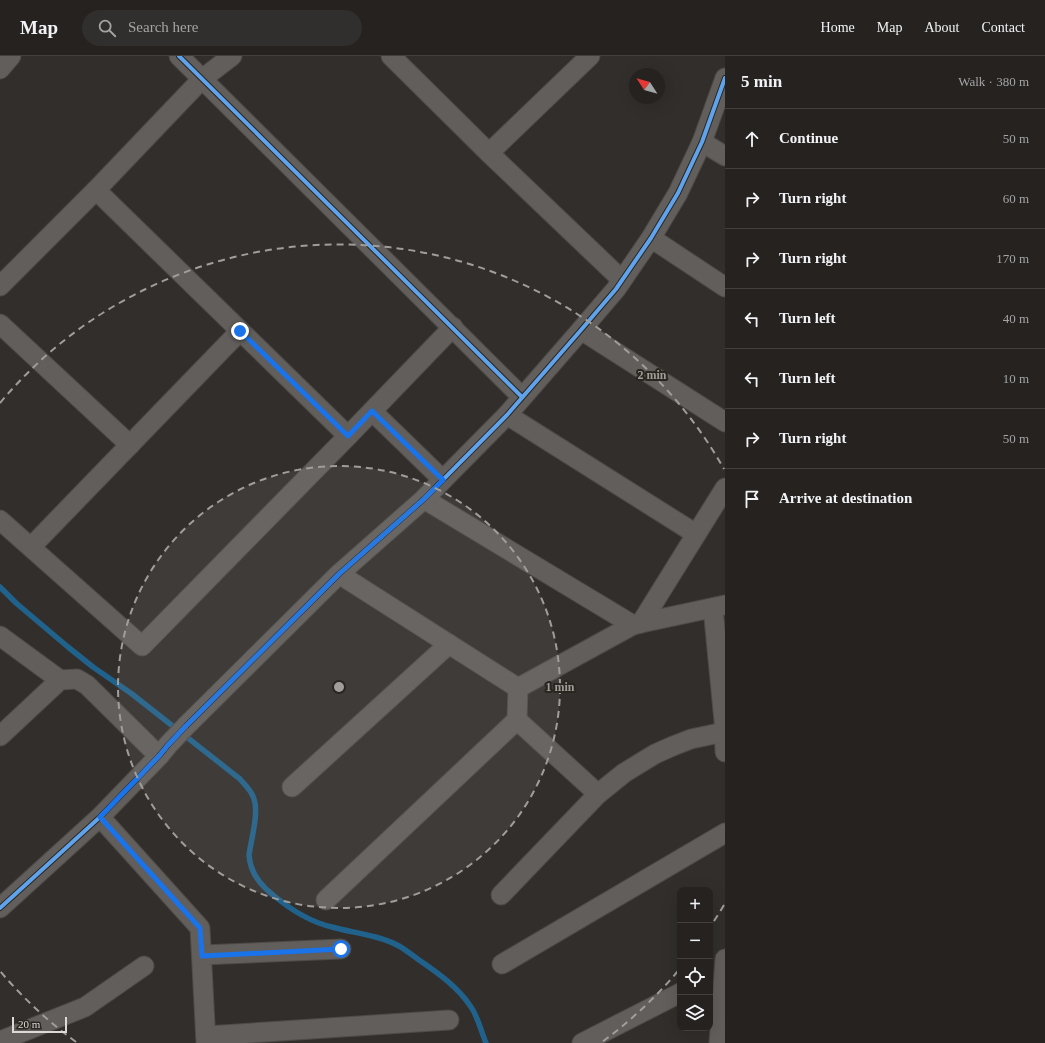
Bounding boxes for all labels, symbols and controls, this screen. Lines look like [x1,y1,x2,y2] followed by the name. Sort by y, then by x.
[82,10,362,46] search box
[20,17,58,38] text: Map
[96,17,118,39] icon: search
[128,19,198,35] text: Search here
[821,20,855,35] text: Home
[877,20,902,35] text: Map
[924,20,959,35] text: About
[981,20,1025,35] text: Contact
[629,68,665,104] north arrow
[741,72,782,91] text: 5 min
[958,74,1029,89] text: Walk · 380 m
[741,128,763,150] icon: ahead
[779,130,838,146] text: Continue
[1003,131,1029,146] text: 50 m
[741,188,763,210] icon: right
[779,190,846,206] text: Turn right
[1003,191,1029,206] text: 60 m
[741,248,763,270] icon: right
[779,250,846,266] text: Turn right
[996,251,1029,266] text: 170 m
[741,308,763,330] icon: left
[779,310,836,326] text: Turn left
[1003,311,1029,326] text: 40 m
[231,322,249,340] route end
[637,368,667,382] text: 2 min
[741,368,763,390] icon: left
[779,370,836,386] text: Turn left
[1003,371,1029,386] text: 10 m
[741,428,763,450] icon: right
[779,430,846,446] text: Turn right
[1003,431,1029,446] text: 50 m
[741,488,763,510] icon: arrive
[779,490,912,506] text: Arrive at destination
[332,680,346,694] centre of rings
[545,680,575,694] text: 1 min
[677,887,713,1031] map controls
[677,887,713,923] button: +
[677,923,713,959] button: −
[332,940,350,958] route start
[677,959,713,995] button: locate
[677,995,713,1031] button: layers
[12,1015,67,1034] scale bar
[18,1018,40,1030] text: 20 m

